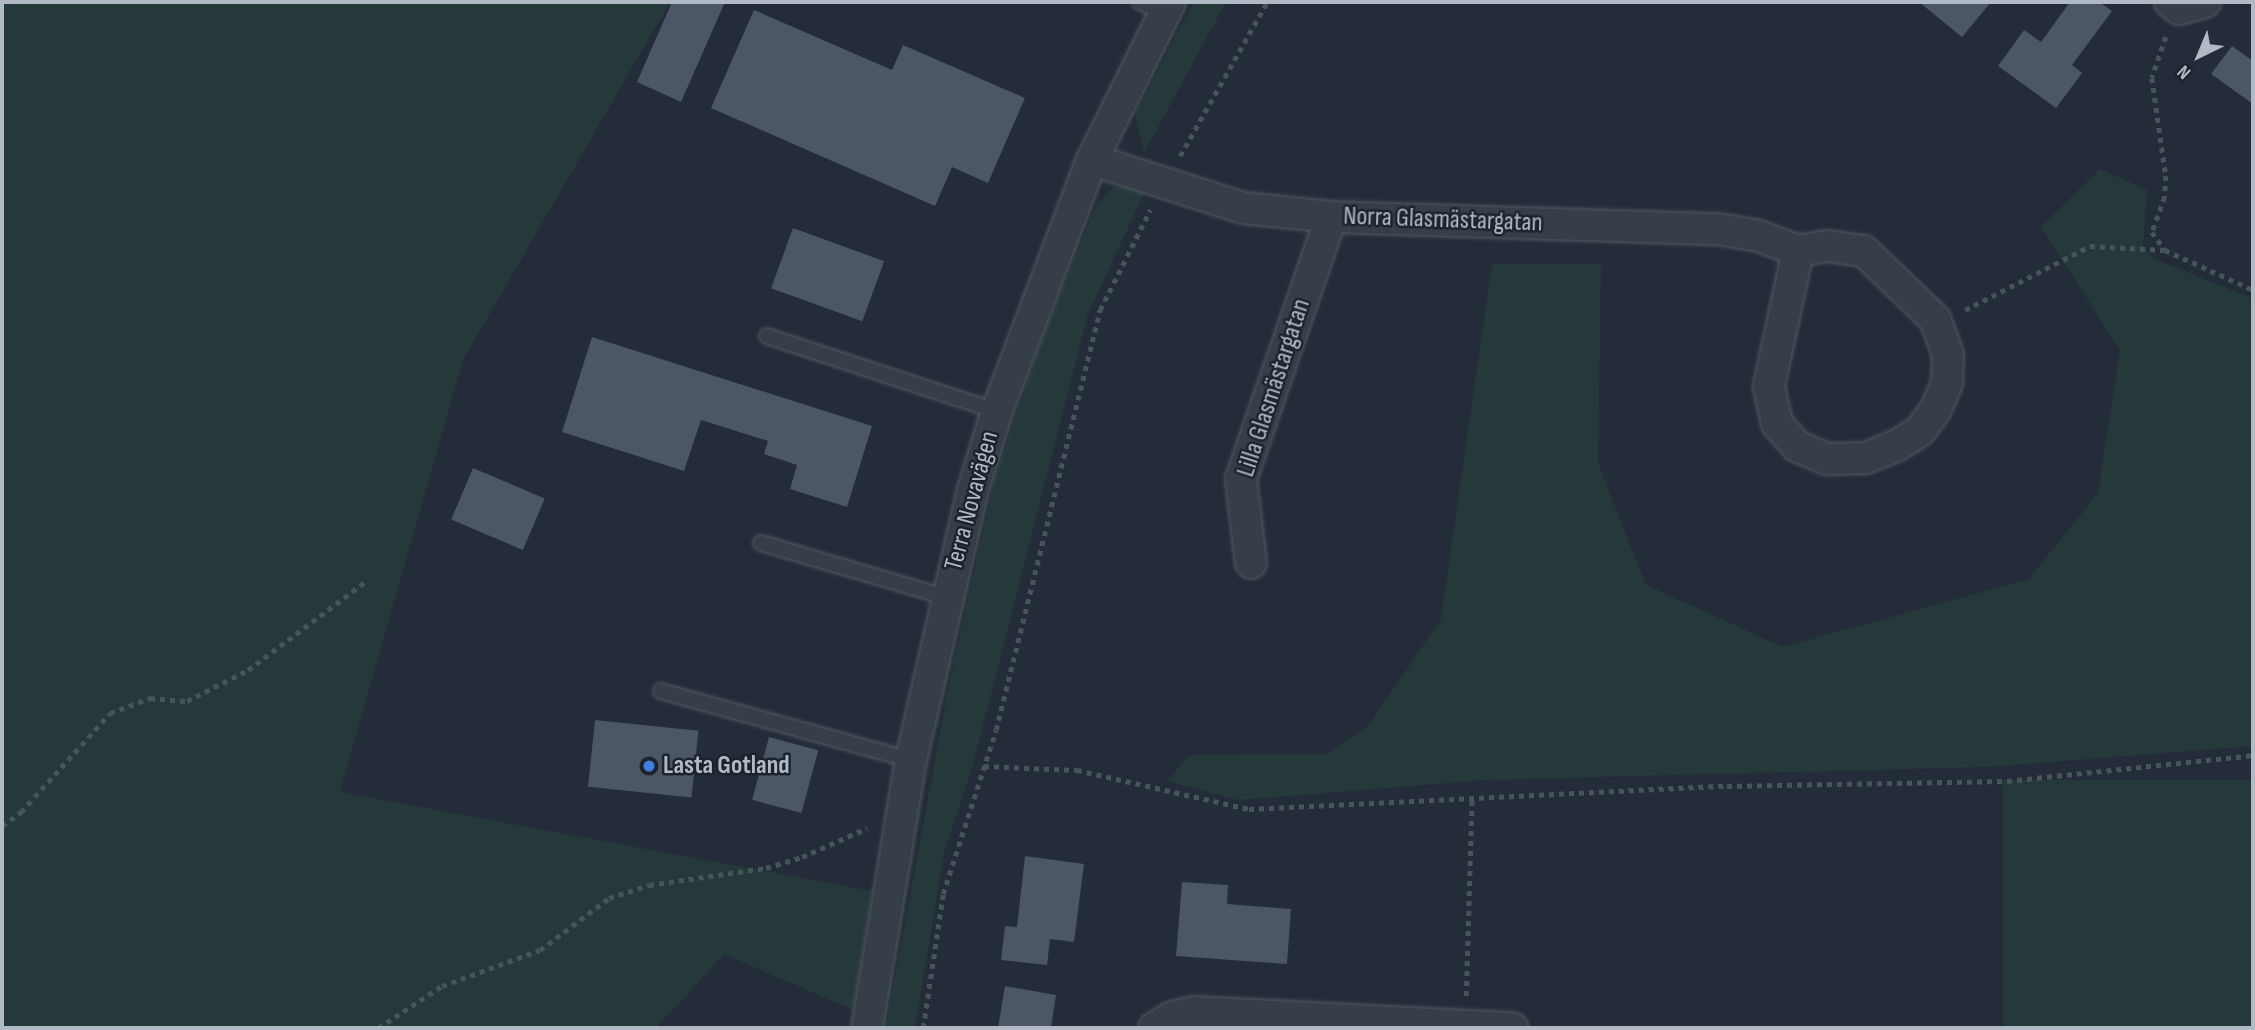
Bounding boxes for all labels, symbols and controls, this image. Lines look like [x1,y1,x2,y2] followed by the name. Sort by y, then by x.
[2164,21,2234,91] north arrow
[2173,60,2196,84] text: N
[1343,201,1543,239] street label: Norra Glasmästargatan
[1231,295,1317,481] street label: Lilla Glasmästargatan
[938,428,1006,574] street label: Terra Novavägen
[663,750,790,782] place label: Lasta Gotland
[641,758,657,774] marker: Lasta Gotland

